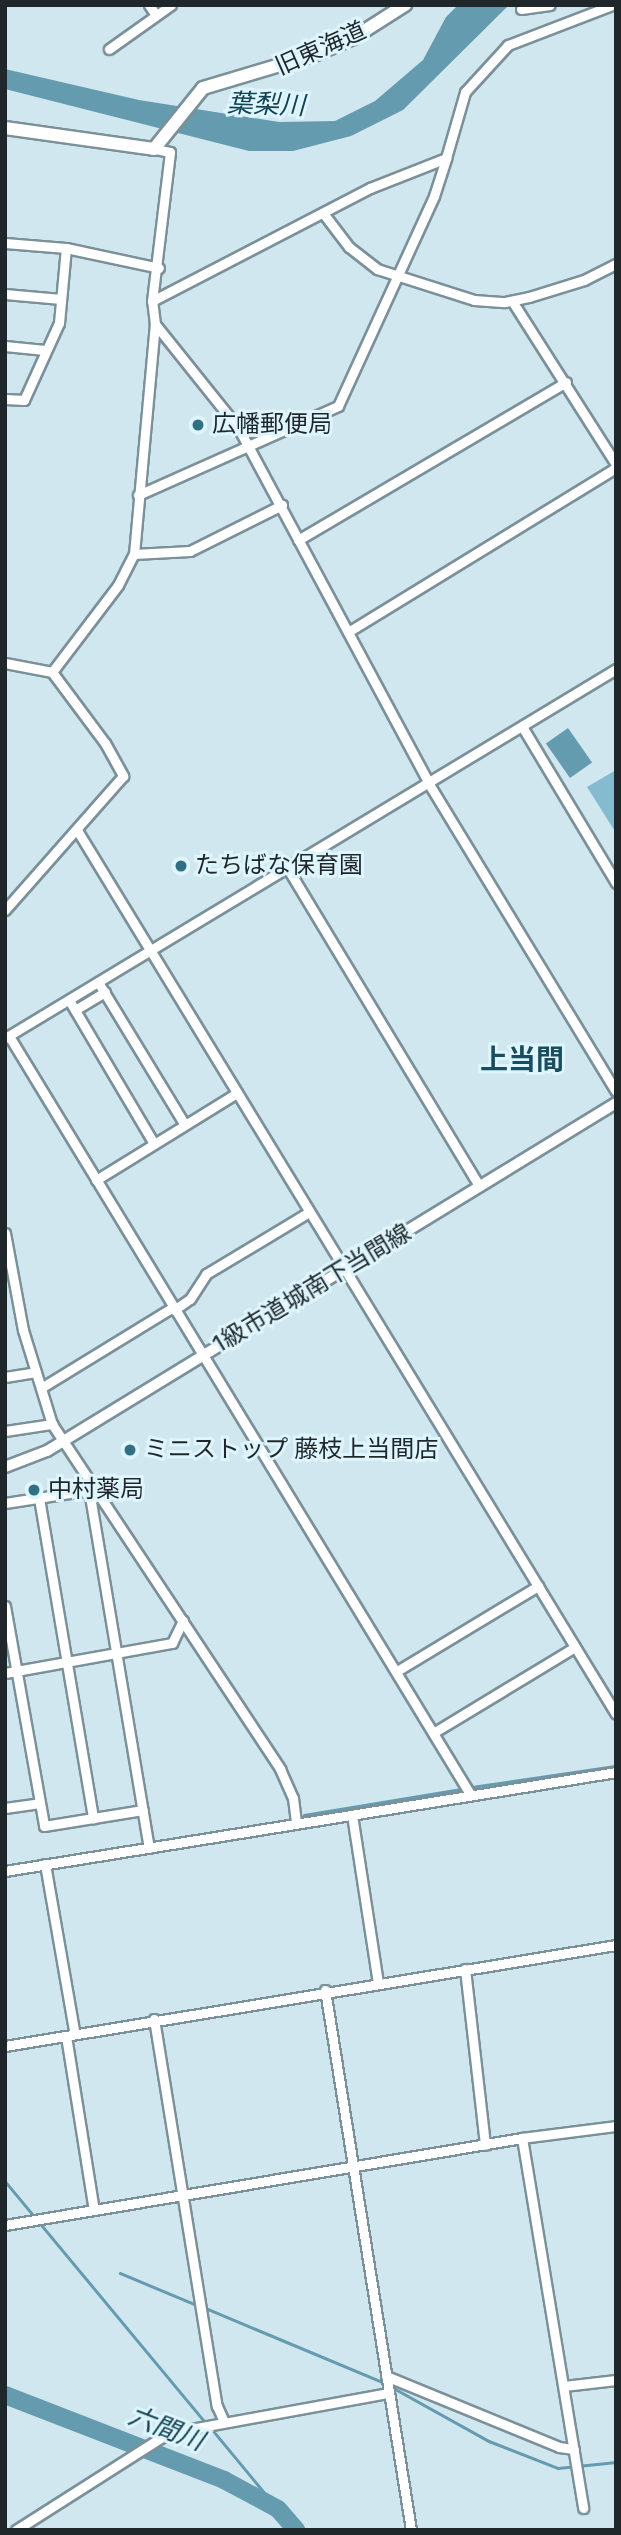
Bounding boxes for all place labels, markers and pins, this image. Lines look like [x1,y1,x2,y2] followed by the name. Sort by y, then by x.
[212,411,332,439] place label: 広幡郵便局
[190,417,206,433] marker: 広幡郵便局
[195,852,363,880] place label: たちばな保育園
[173,858,189,874] marker: たちばな保育園
[144,1436,438,1464] place label: ミニストップ 藤枝上当間店
[122,1442,138,1458] marker: ミニストップ 藤枝上当間店
[48,1476,144,1504] place label: 中村薬局
[26,1482,42,1498] marker: 中村薬局

